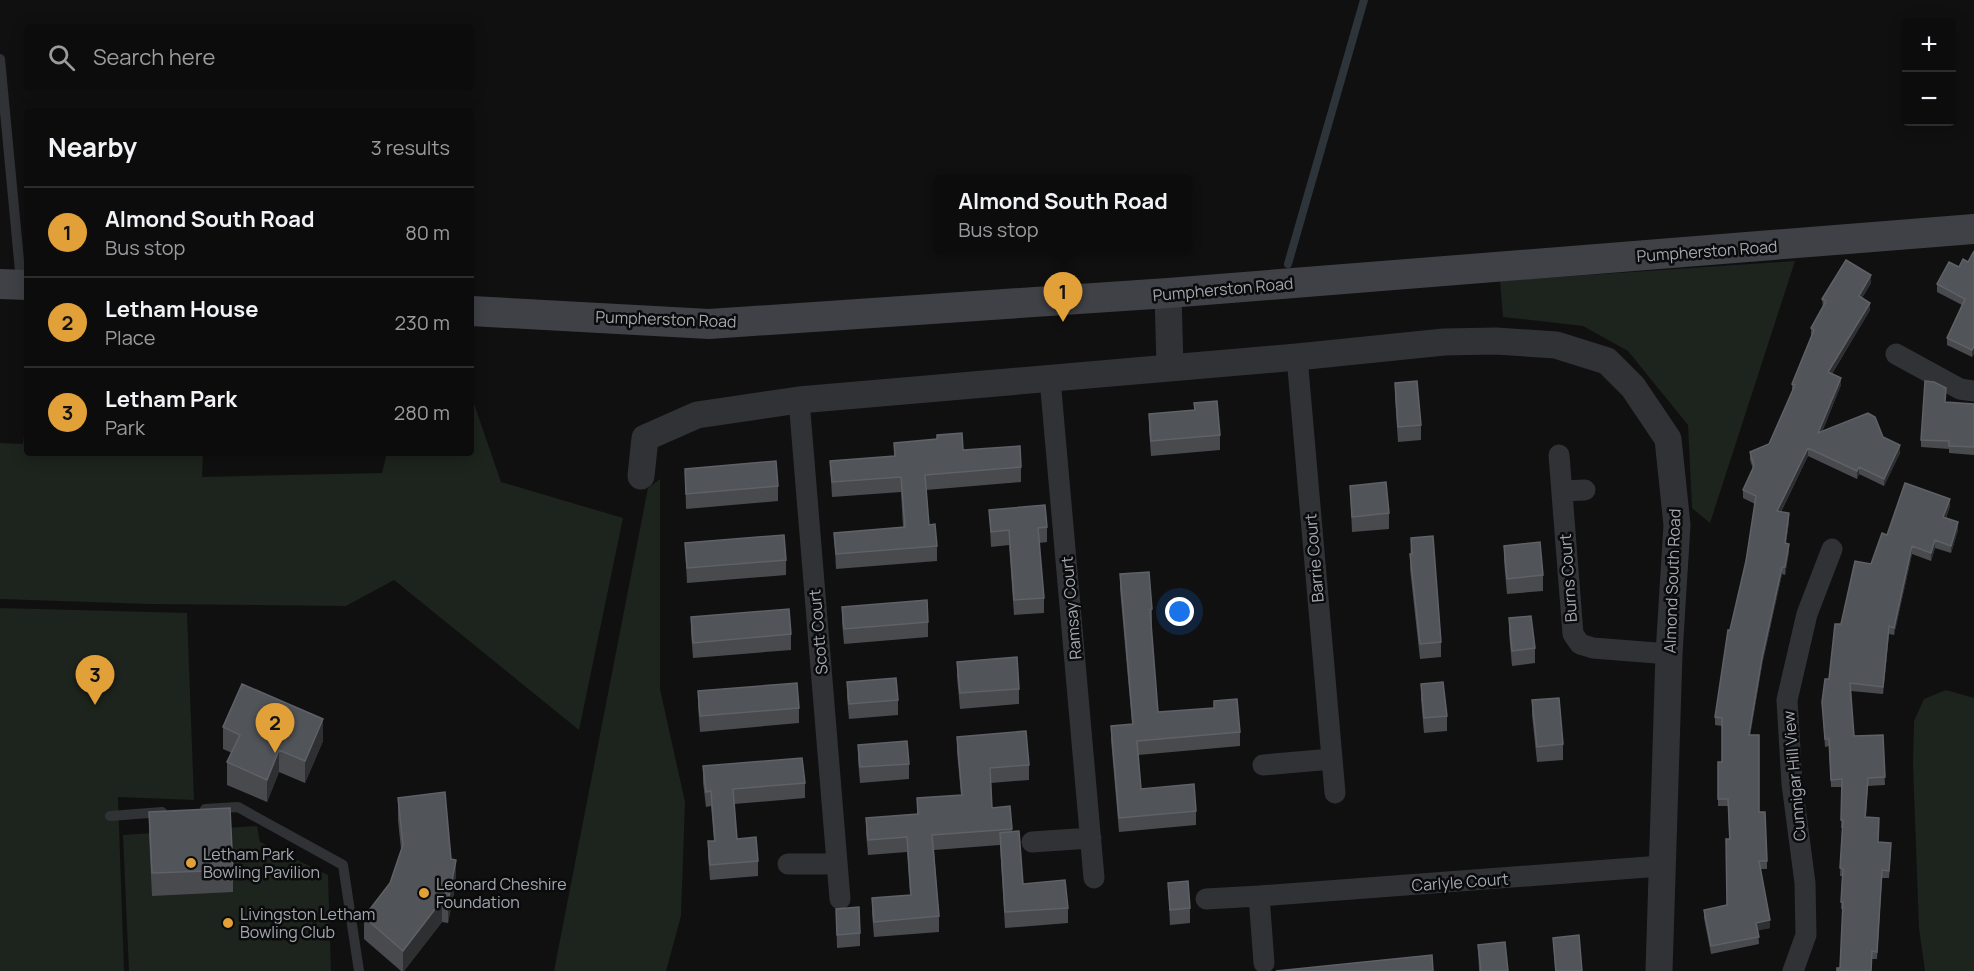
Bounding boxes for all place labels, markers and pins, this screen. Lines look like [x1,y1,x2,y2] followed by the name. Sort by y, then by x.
[1044,272,1082,322] pin: 1
[76,656,115,705] pin: 3
[256,704,294,753] pin: 2
[203,843,320,883] place label: Letham Park Bowling Pavilion
[184,856,198,870] marker: Letham Park Bowling Pavilion
[436,873,567,913] place label: Leonard Cheshire Foundation
[417,886,431,900] marker: Leonard Cheshire Foundation
[240,903,375,943] place label: Livingston Letham Bowling Club
[221,916,235,930] marker: Livingston Letham Bowling Club

